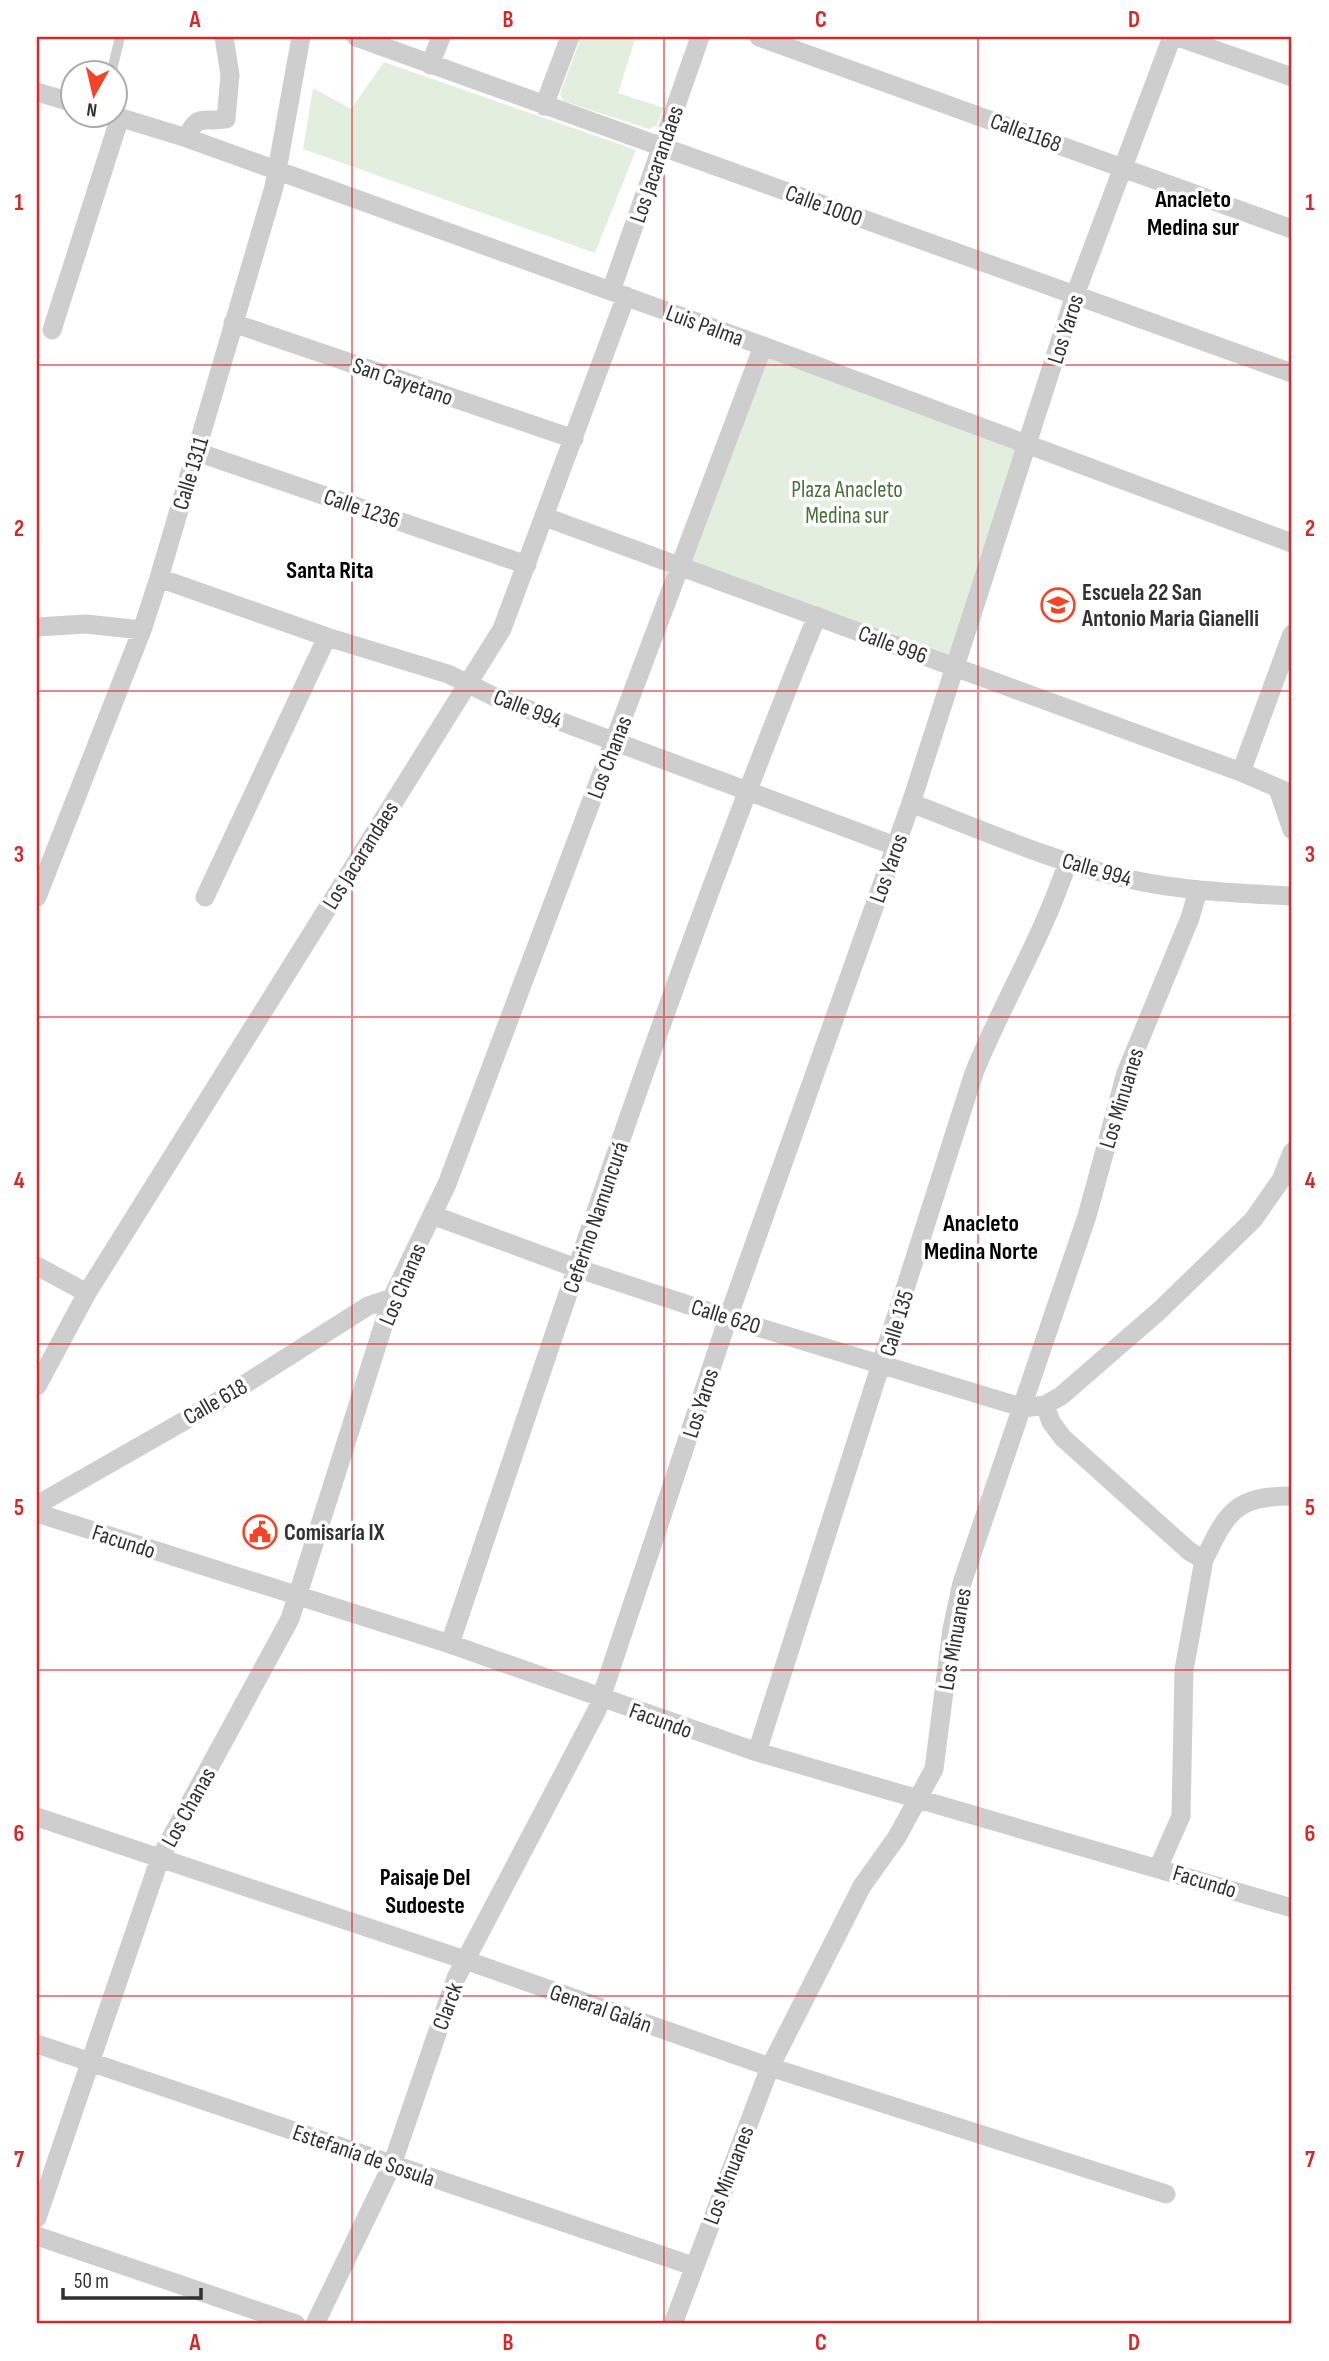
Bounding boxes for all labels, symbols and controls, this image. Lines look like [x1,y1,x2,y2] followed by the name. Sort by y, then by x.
[189,6,202,34] text: A
[503,6,514,34] text: B
[815,6,827,34] text: C
[1128,6,1140,34] text: D
[60,60,130,130] north arrow
[85,97,98,121] text: N
[624,102,690,227] street label: Los Jacarandaes
[986,107,1065,159] street label: Calle1168
[781,179,866,233] street label: Calle 1000
[1147,185,1240,242] district label: Anacleto Medina sur
[14,189,24,217] text: 1
[1305,189,1315,217] text: 1
[1042,291,1090,368] street label: Los Yaros
[662,299,747,353] street label: Luis Palma
[349,352,457,412] street label: San Cayetano
[167,433,215,513] street label: Calle 1311
[791,476,903,530] park label: Plaza Anacleto Medina sur
[320,483,403,535] street label: Calle 1236
[14,515,24,543] text: 2
[1305,515,1315,543] text: 2
[286,556,374,585] district label: Santa Rita
[1081,579,1259,633] place label: Escuela 22 San Antonio Maria Gianelli
[1039,586,1077,624] school or university icon: Escuela 22 San Antonio Maria Gianelli
[854,620,931,670] street label: Calle 996
[489,683,566,735] street label: Calle 994
[581,712,639,803] street label: Los Chanas
[317,796,405,915] street label: Los Jacarandaes
[864,830,914,907] street label: Los Yaros
[14,841,24,869] text: 3
[1305,841,1315,869] text: 3
[1059,847,1135,893] street label: Calle 994
[1093,1045,1150,1152] street label: Los Minuanes
[557,1138,635,1297] street label: Ceferino Namuncurá
[14,1167,25,1195] text: 4
[1305,1167,1316,1195] text: 4
[924,1209,1038,1266] district label: Anacleto Medina Norte
[373,1239,433,1330] street label: Los Chanas
[874,1287,920,1360] street label: Calle 135
[688,1293,764,1341] street label: Calle 620
[677,1365,725,1442] street label: Los Yaros
[179,1372,252,1431] street label: Calle 618
[14,1494,24,1522] text: 5
[1305,1494,1315,1522] text: 5
[241,1513,279,1551] public building icon: Comisaría IX
[88,1519,159,1565] street label: Facundo
[284,1519,385,1547] place label: Comisaría IX
[932,1586,978,1692] street label: Los Minuanes
[625,1697,696,1745] street label: Facundo
[156,1763,222,1852] street label: Los Chanas
[14,1820,24,1848] text: 6
[1305,1820,1315,1848] text: 6
[1170,1859,1240,1905] street label: Facundo
[380,1863,470,1920] district label: Paisaje Del Sudoeste
[546,1978,655,2039] street label: General Galán
[426,1979,469,2034] street label: Clarck
[289,2119,438,2193] street label: Estefanía de Sosula
[697,2122,761,2229] street label: Los Minuanes
[14,2146,24,2174] text: 7
[1305,2146,1315,2174] text: 7
[63,2256,201,2300] scale bar
[74,2269,109,2294] text: 50 m
[189,2329,202,2357] text: A
[503,2329,514,2357] text: B
[815,2329,827,2357] text: C
[1128,2329,1140,2357] text: D

